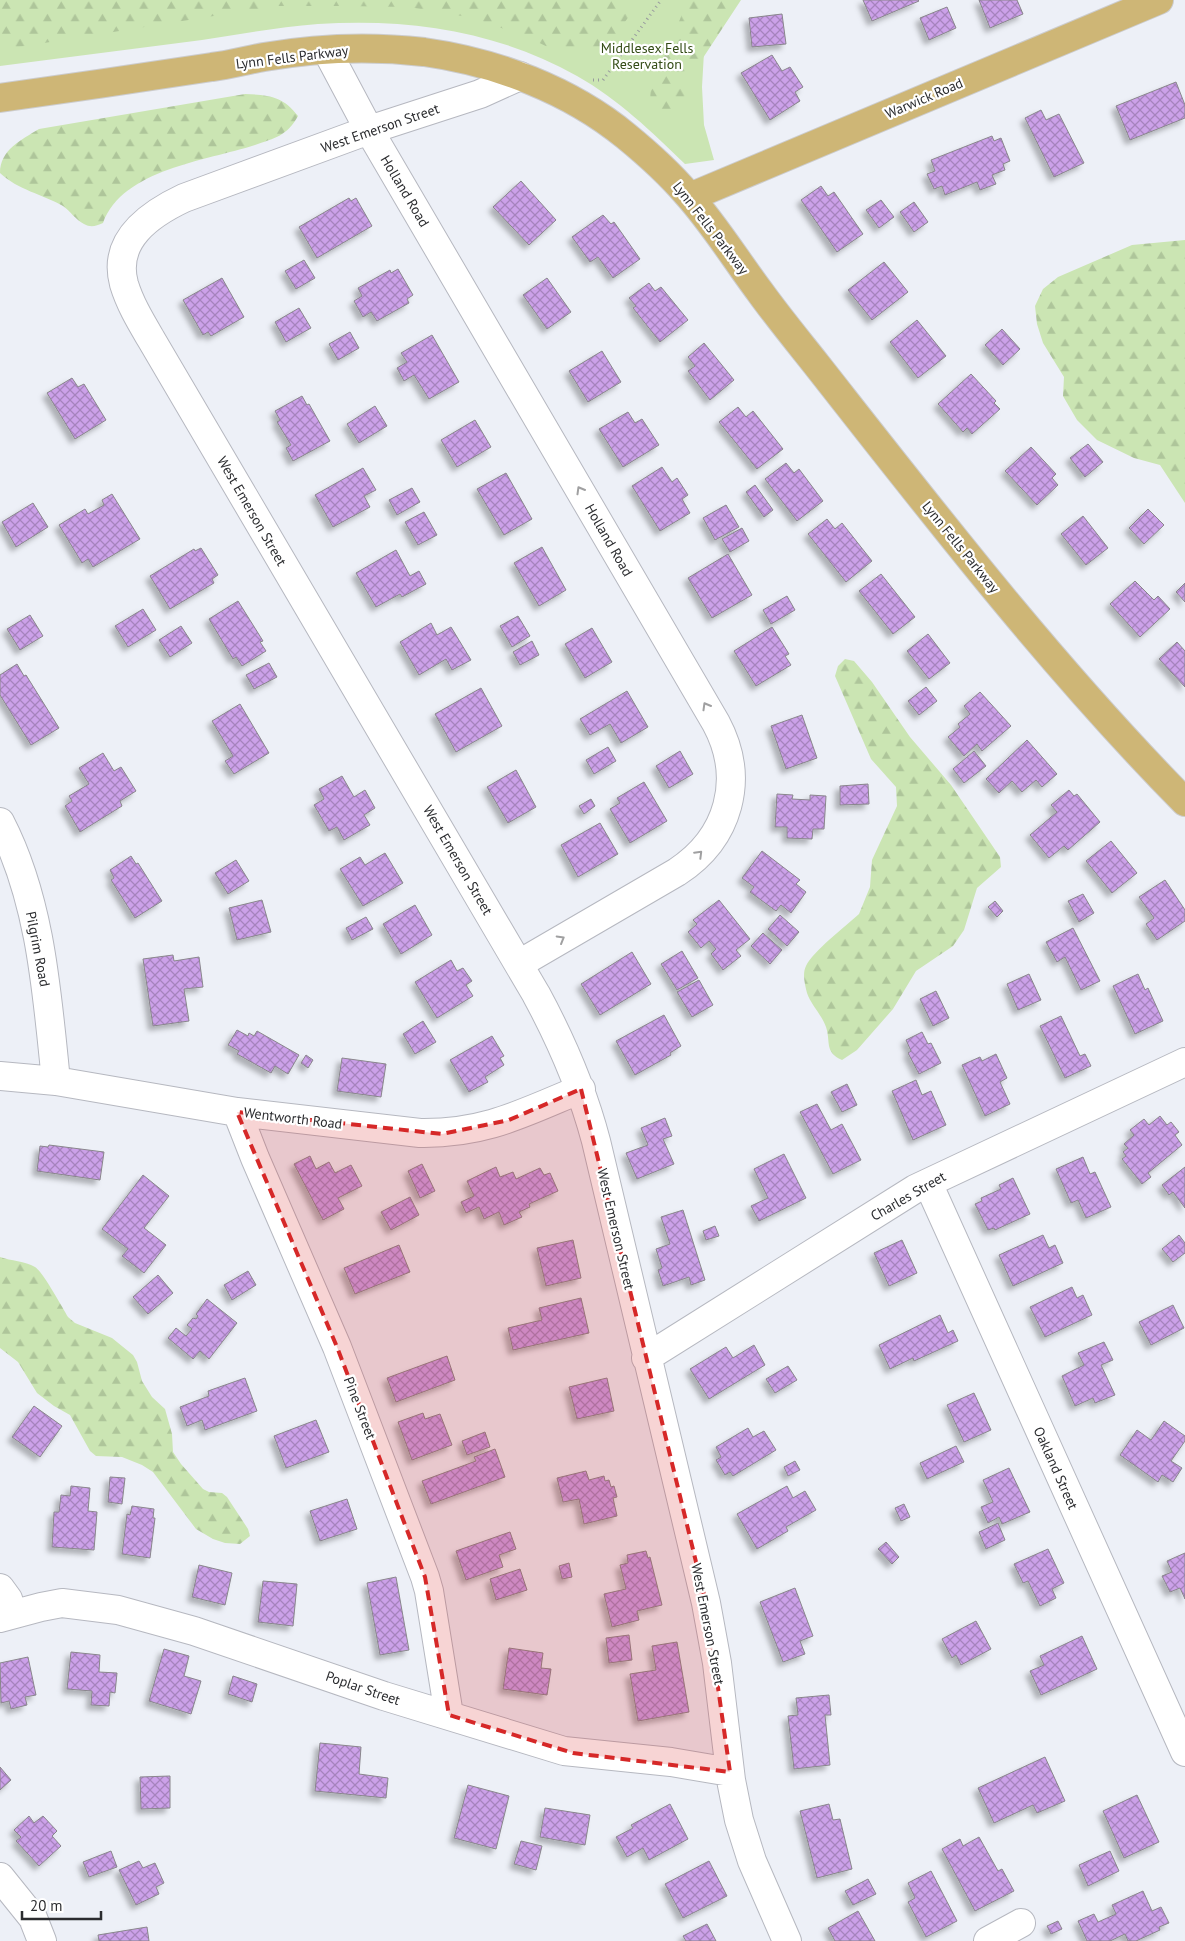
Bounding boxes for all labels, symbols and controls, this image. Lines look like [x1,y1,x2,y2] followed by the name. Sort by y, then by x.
[601,39,693,73] park label: Middlesex Fells Reservation
[235,41,350,73] street label: Lynn Fells Parkway
[882,74,966,122] street label: Warwick Road
[319,99,442,157] street label: West Emerson Street
[377,152,433,230] street label: Holland Road
[669,178,753,278] street label: Lynn Fells Parkway
[213,453,291,569] street label: West Emerson Street
[576,487,586,496] one-way arrow
[918,497,1004,597] street label: Lynn Fells Parkway
[581,501,637,579] street label: Holland Road
[702,703,712,712] one-way arrow
[419,802,497,918] street label: West Emerson Street
[693,851,702,860] one-way arrow
[22,910,54,988] street label: Pilgrim Road
[556,936,565,946] one-way arrow
[243,1103,343,1133] street label: Wentworth Road
[593,1167,639,1292] street label: West Emerson Street
[867,1167,949,1225] street label: Charles Street
[340,1374,380,1442] street label: Pine Street
[1030,1424,1082,1513] street label: Oakland Street
[687,1562,729,1687] street label: West Emerson Street
[323,1667,403,1709] street label: Poplar Street
[22,1888,101,1920] scale bar
[30,1896,63,1915] text: 20 m

